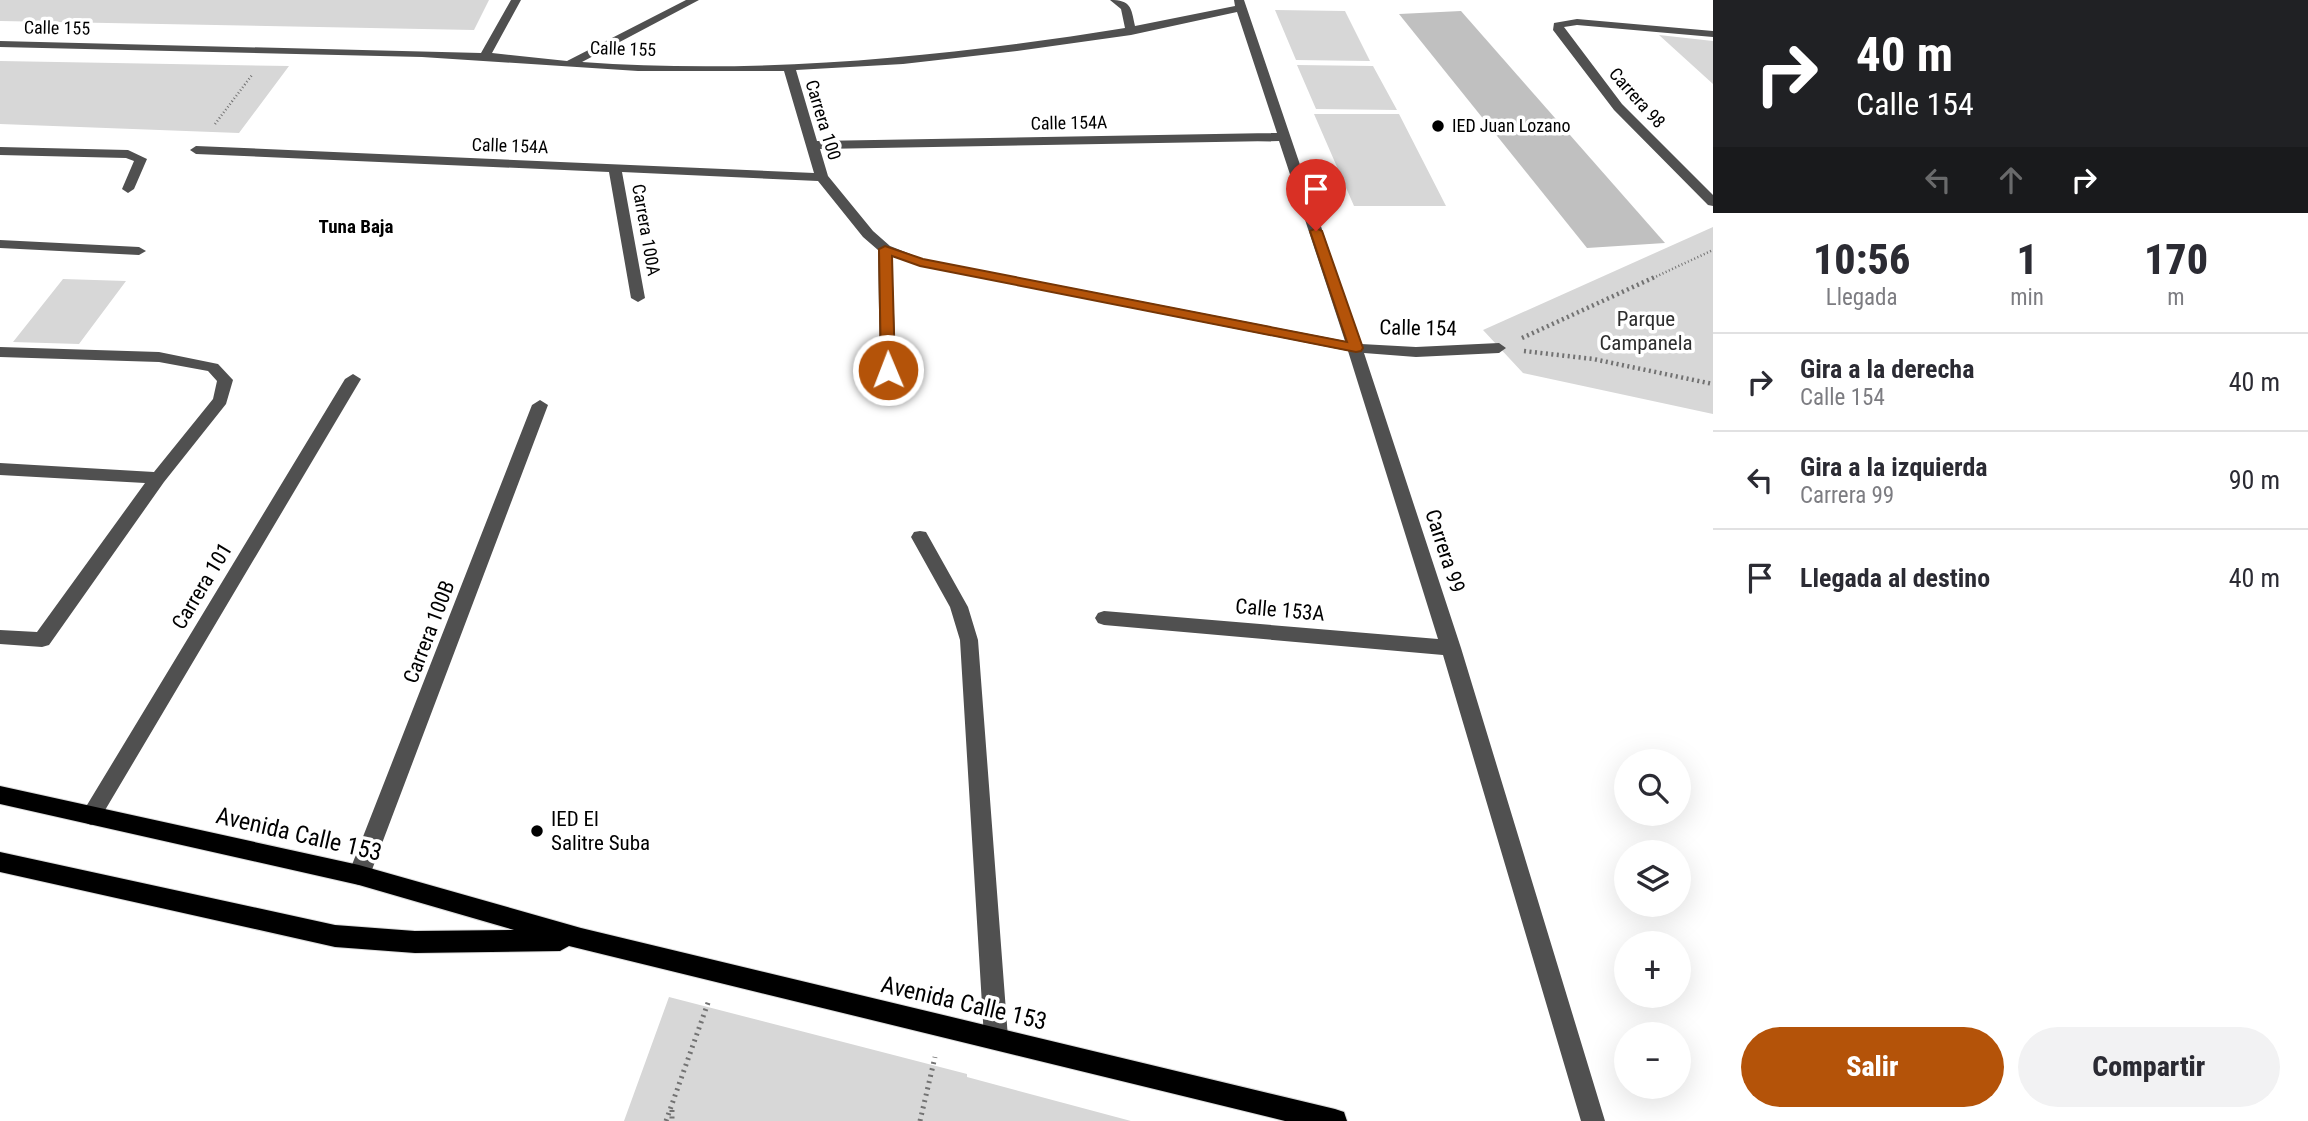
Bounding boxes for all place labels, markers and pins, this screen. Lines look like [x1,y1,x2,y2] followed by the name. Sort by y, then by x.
[1452,115,1570,136] place label: IED Juan Lozano
[1430,118,1446,134] marker: IED Juan Lozano
[1286,159,1346,231] pin
[551,807,650,855] place label: IED El Salitre Suba
[529,823,545,839] marker: IED El Salitre Suba

